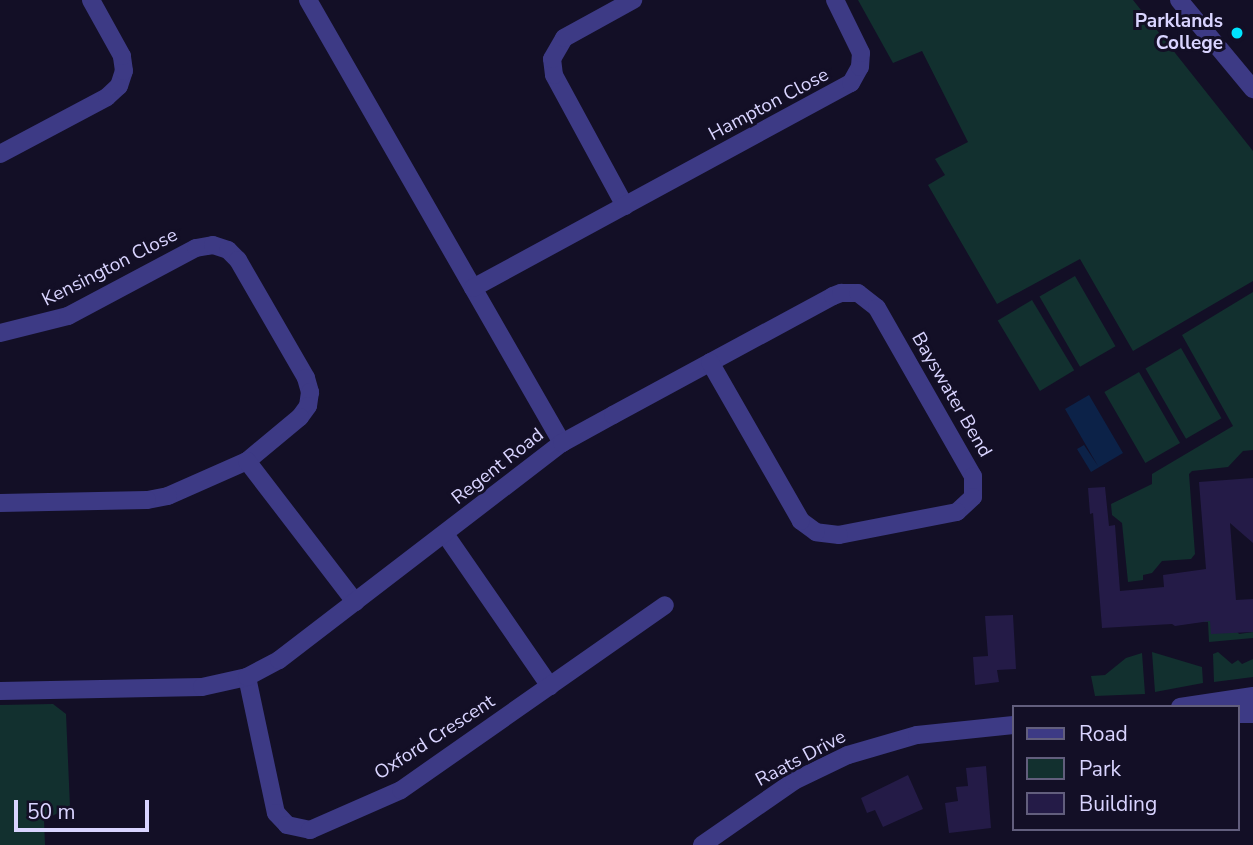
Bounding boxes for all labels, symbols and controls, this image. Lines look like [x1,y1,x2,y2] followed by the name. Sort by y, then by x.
[1135,11,1223,55] place label: Parklands College
[1229,25,1245,41] marker: Parklands College
[705,64,833,146] street label: Hampton Close
[38,224,182,312] street label: Kensington Close
[906,329,996,461] street label: Bayswater Bend
[447,424,549,510] street label: Regent Road
[371,691,499,785] street label: Oxford Crescent
[1012,705,1239,831] legend
[1079,720,1128,748] text: Road
[752,726,850,792] street label: Raats Drive
[1079,755,1121,783] text: Park
[18,786,152,830] scale bar
[1079,790,1157,818] text: Building
[27,798,76,826] text: 50 m

